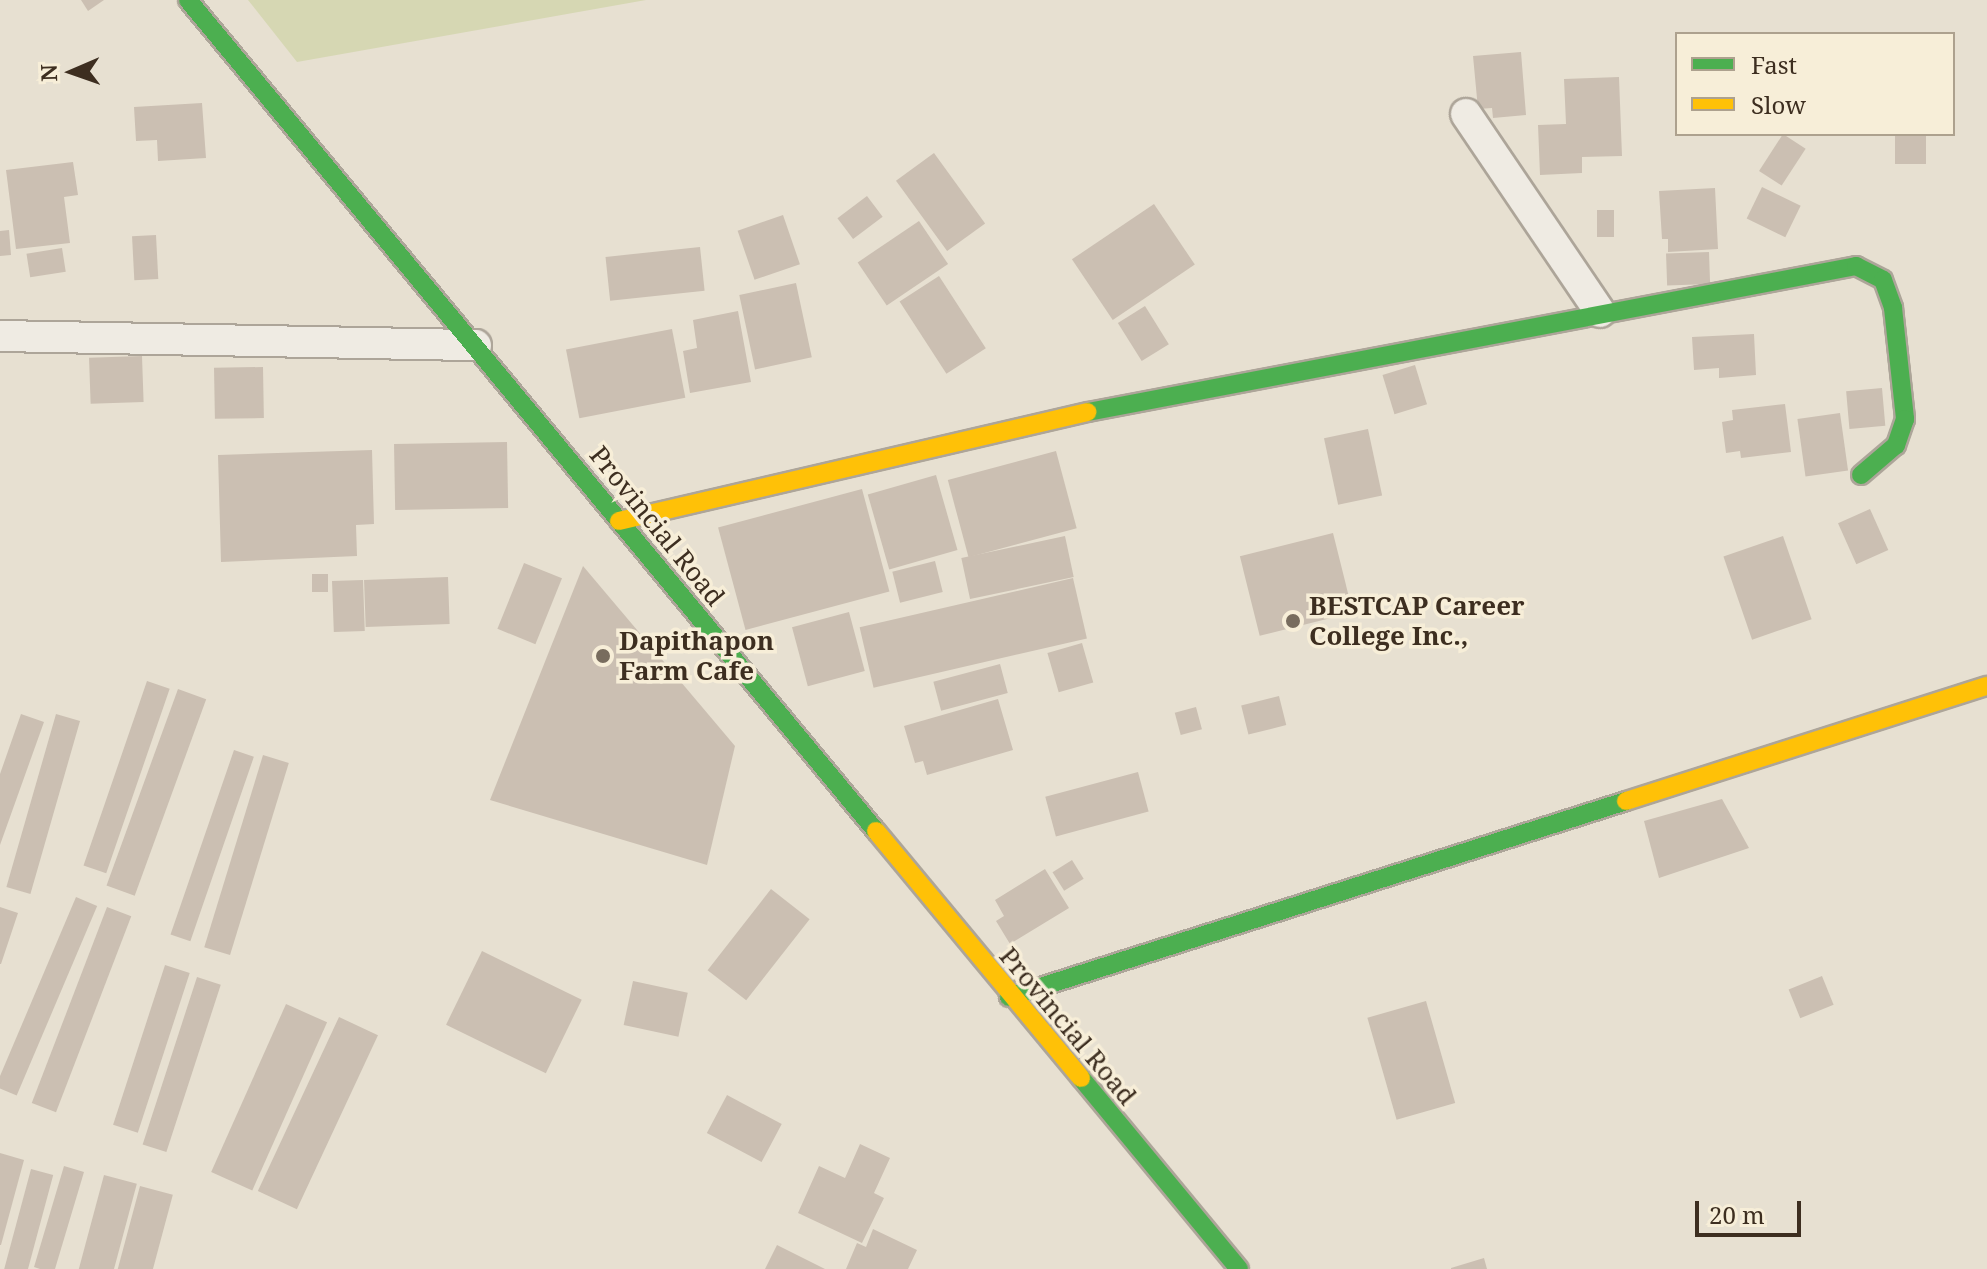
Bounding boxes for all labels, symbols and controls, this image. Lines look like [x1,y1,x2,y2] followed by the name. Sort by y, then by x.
[32,32,112,112] north arrow
[1675,32,1955,136] legend
[1751,48,1797,81] text: Fast
[33,64,63,82] text: N
[1751,88,1806,121] text: Slow
[583,440,731,612] street label: Provincial Road
[1309,590,1525,652] place label: BESTCAP Career College Inc.,
[1284,612,1302,630] marker: BESTCAP Career College Inc.,
[619,625,774,686] place label: Dapithapon Farm Cafe
[594,647,612,665] marker: Dapithapon Farm Cafe
[993,941,1143,1111] street label: Provincial Road
[1699,1185,1805,1235] scale bar
[1709,1198,1765,1231] text: 20 m

